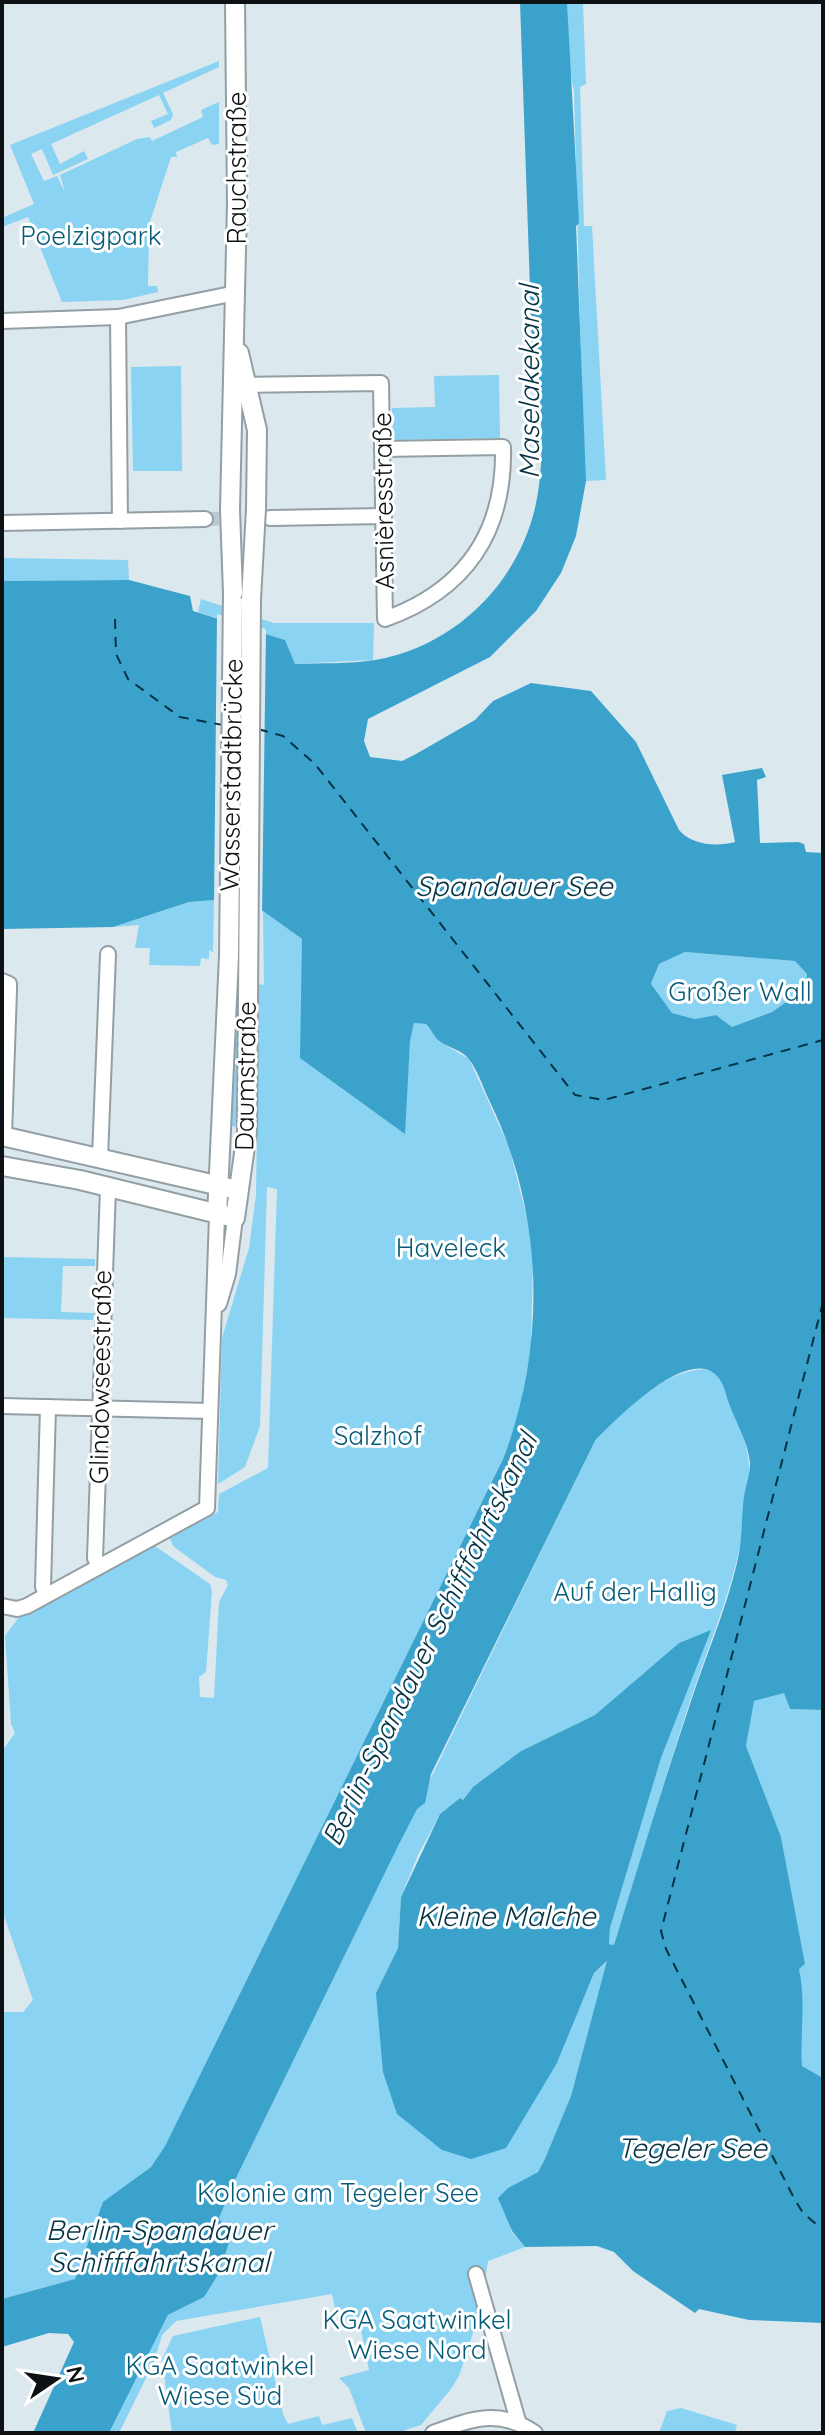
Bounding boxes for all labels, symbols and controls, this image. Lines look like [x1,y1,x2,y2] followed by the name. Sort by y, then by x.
[220,92,253,244] street label: Rauchstraße
[20,219,162,252] park label: Poelzigpark
[511,281,546,479] water label: Maselakekanal
[365,412,401,590] street label: Asnièresstraße
[212,658,250,892] street label: Wasserstadtbrücke
[415,868,614,903] water label: Spandauer See
[668,975,812,1008] park label: Großer Wall
[227,1001,263,1151] street label: Daumstraße
[396,1231,506,1264] park label: Haveleck
[82,1270,118,1484] street label: Glindowseestraße
[334,1419,422,1452] park label: Salzhof
[314,1424,546,1851] water label: Berlin-Spandauer Schifffahrtskanal
[553,1575,717,1608] park label: Auf der Hallig
[416,1898,597,1933] water label: Kleine Malche
[617,2130,768,2165] water label: Tegeler See
[197,2176,479,2209] park label: Kolonie am Tegeler See
[46,2212,275,2279] water label: Berlin-Spandauer Schifffahrtskanal
[322,2303,512,2366] park label: KGA Saatwinkel Wiese Nord
[16,2339,96,2419] north arrow
[125,2349,315,2412] park label: KGA Saatwinkel Wiese Süd
[60,2363,91,2386] text: N

